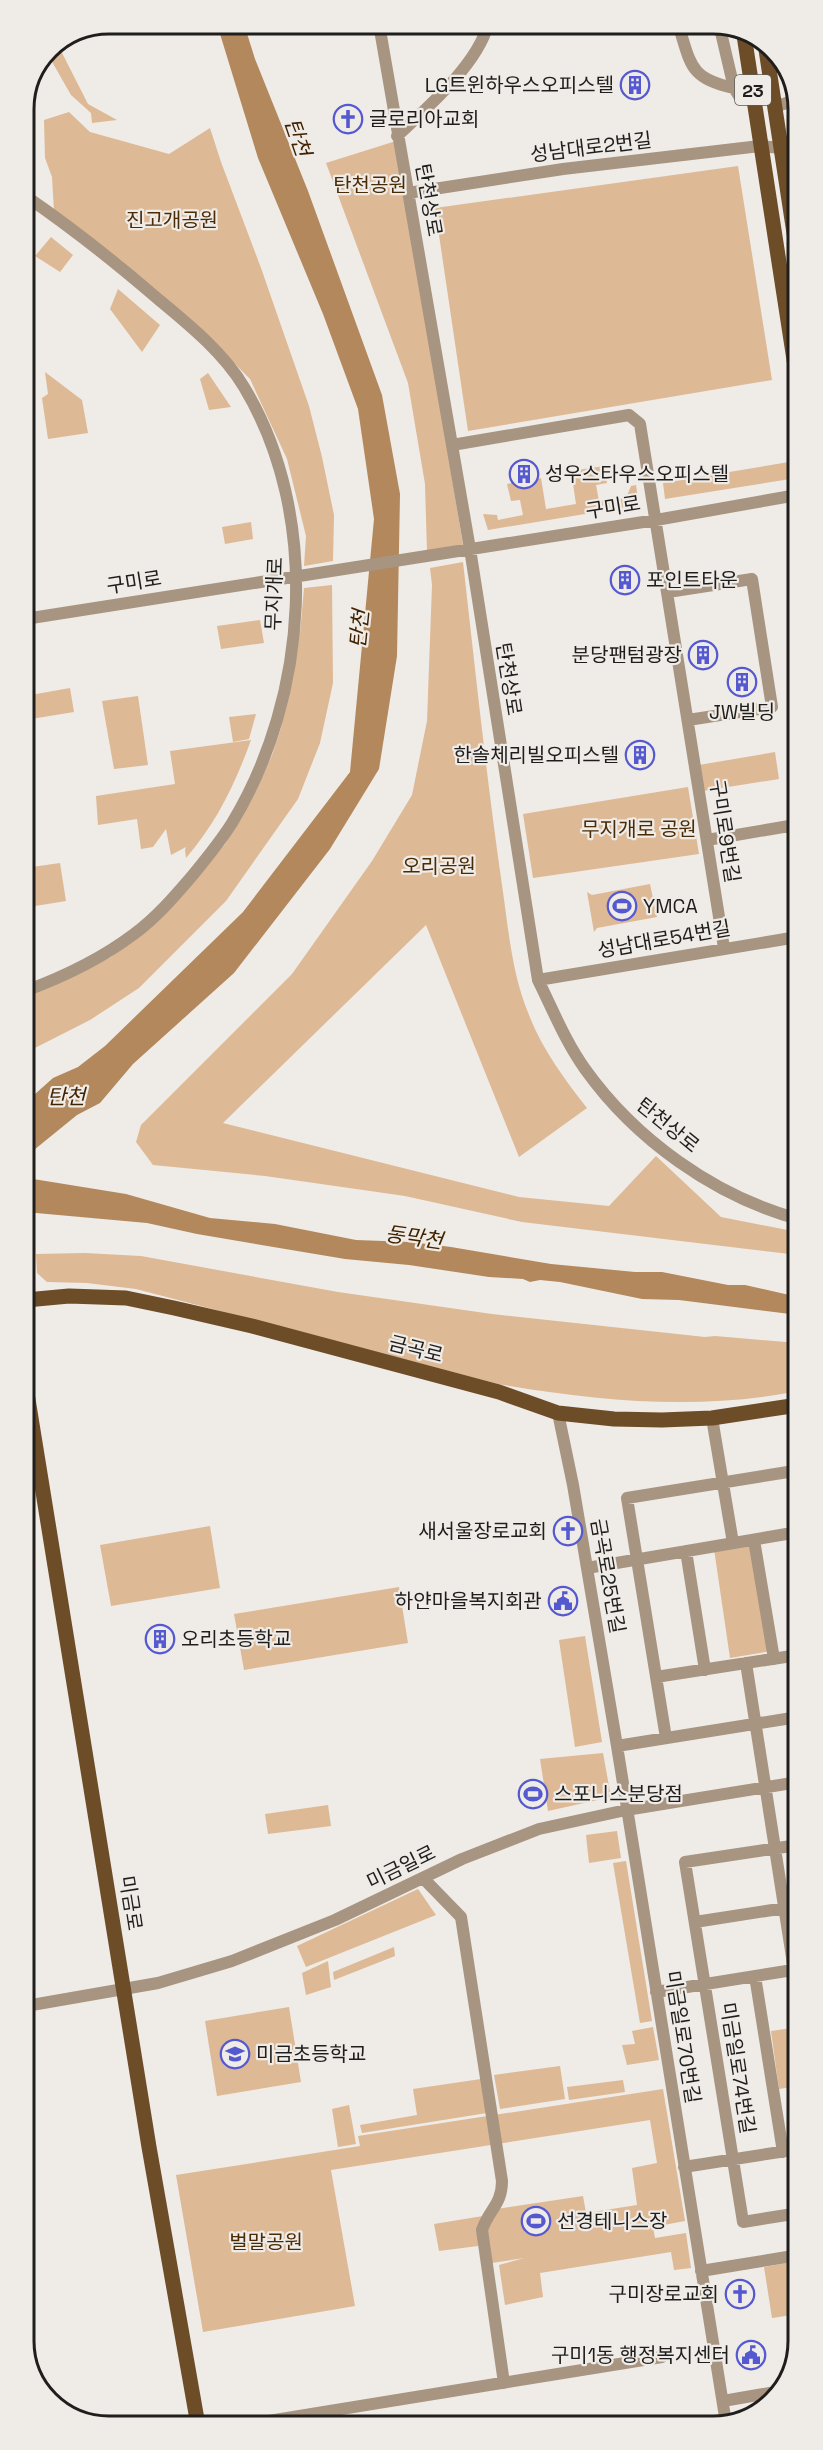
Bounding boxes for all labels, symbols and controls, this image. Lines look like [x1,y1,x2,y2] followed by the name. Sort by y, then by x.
[619,69,651,101] building icon: LG트윈하우스오피스텔
[425,72,614,98] place label: LG트윈하우스오피스텔
[735,75,771,105] road number: 23
[332,103,364,135] church icon: 글로리아교회
[369,106,479,132] place label: 글로리아교회
[279,114,318,162] water label: 탄천
[529,127,653,167] street label: 성남대로2번길
[410,161,448,239] street label: 탄천상로
[333,172,407,198] park label: 탄천공원
[126,207,218,233] park label: 진고개공원
[508,458,540,490] building icon: 성우스타우스오피스텔
[545,461,729,487] place label: 성우스타우스오피스텔
[584,490,642,524] street label: 구미로
[260,557,288,631] street label: 무지개로
[609,564,641,596] building icon: 포인트타운
[105,565,163,599] street label: 구미로
[646,567,738,593] place label: 포인트타운
[344,606,375,650] water label: 탄천
[687,639,719,671] building icon: 분당팬텀광장
[490,641,528,717] street label: 탄천상로
[572,642,682,668] place label: 분당팬텀광장
[726,666,758,698] building icon: JW빌딩
[709,699,775,725] place label: JW빌딩
[624,739,656,771] building icon: 한솔체리빌오피스텔
[453,742,619,768] place label: 한솔체리빌오피스텔
[704,777,746,885] street label: 구미로9번길
[581,816,697,842] park label: 무지개로 공원
[402,853,476,879] park label: 오리공원
[606,890,638,922] sports icon: YMCA
[643,893,698,919] place label: YMCA
[595,914,733,964] street label: 성남대로54번길
[47,1083,88,1110] water label: 탄천
[631,1092,705,1158] street label: 탄천상로
[383,1220,447,1255] water label: 동막천
[386,1330,446,1368] street label: 금곡로
[552,1515,584,1547] church icon: 새서울장로교회
[585,1517,631,1635] street label: 금곡로25번길
[418,1518,547,1544] place label: 새서울장로교회
[547,1585,579,1617] public building icon: 하얀마을복지회관
[395,1588,542,1614] place label: 하얀마을복지회관
[144,1623,176,1655] building icon: 오리초등학교
[181,1626,291,1652] place label: 오리초등학교
[517,1778,549,1810] sports icon: 스포니스분당점
[554,1781,683,1807] place label: 스포니스분당점
[362,1839,440,1895] street label: 미금일로
[114,1874,148,1932] street label: 미금로
[660,1969,706,2105] street label: 미금일로70번길
[715,2000,761,2136] street label: 미금일로74번길
[219,2038,251,2070] school or university icon: 미금초등학교
[256,2041,366,2067] place label: 미금초등학교
[520,2205,552,2237] sports icon: 선경테니스장
[557,2208,667,2234] place label: 선경테니스장
[229,2229,303,2255] park label: 벌말공원
[724,2278,756,2310] church icon: 구미장로교회
[609,2281,719,2307] place label: 구미장로교회
[735,2339,767,2371] public building icon: 구미1동 행정복지센터
[551,2342,730,2368] place label: 구미1동 행정복지센터

